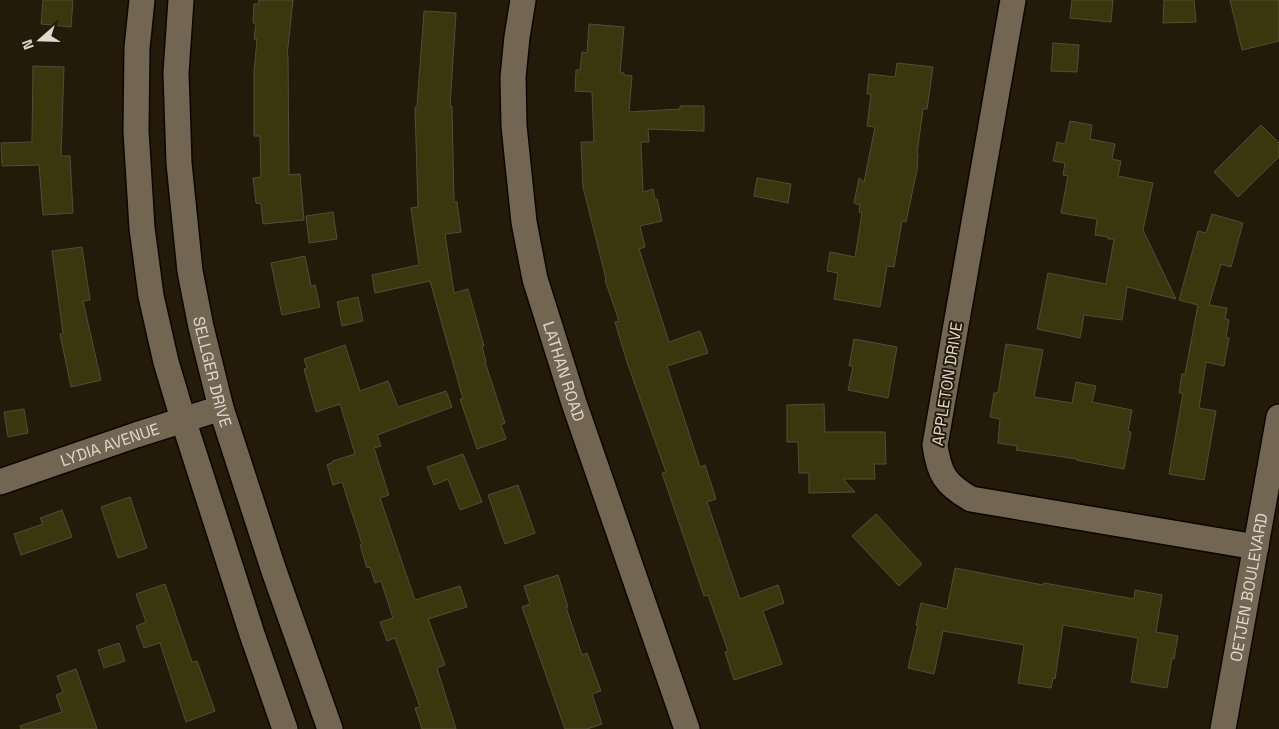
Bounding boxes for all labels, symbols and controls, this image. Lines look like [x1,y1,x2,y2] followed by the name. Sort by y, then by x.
[15,15,65,65] north arrow
[18,37,38,52] text: N
[189,315,237,430] street label: SELLGER DRIVE
[538,319,590,424] street label: LATHAN ROAD
[927,321,967,447] street label: APPLETON DRIVE
[57,418,162,471] street label: LYDIA AVENUE
[1225,511,1272,663] street label: OETJEN BOULEVARD

